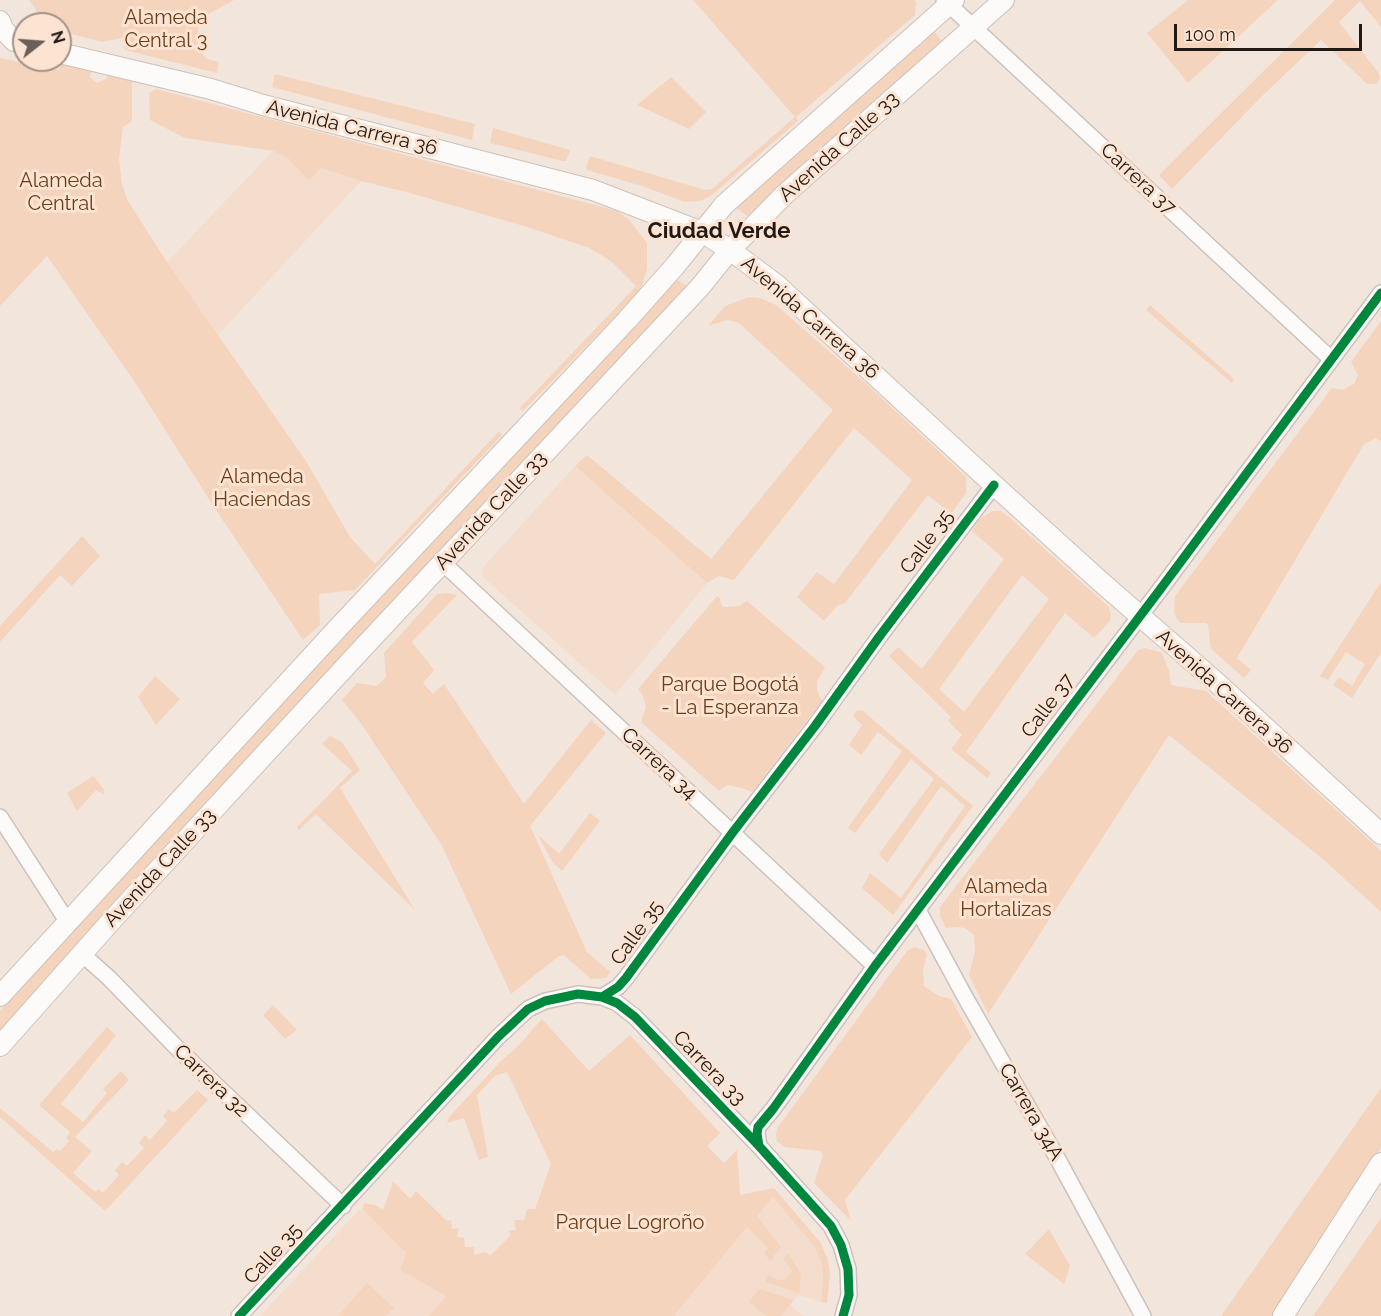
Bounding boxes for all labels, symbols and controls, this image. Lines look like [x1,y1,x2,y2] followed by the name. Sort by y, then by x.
[124,6,208,53] park label: Alameda Central 3
[12,12,72,72] north arrow
[1177,12,1364,50] scale bar
[1185,24,1236,45] text: 100 m
[47,29,69,46] text: N
[774,87,904,207] street label: Avenida Calle 33
[264,95,440,161] street label: Avenida Carrera 36
[1095,138,1181,220] street label: Carrera 37
[19,169,103,216] park label: Alameda Central
[648,218,790,244] district label: Ciudad Verde
[736,251,884,385] street label: Avenida Carrera 36
[430,447,552,575] street label: Avenida Calle 33
[213,465,311,512] park label: Alameda Haciendas
[895,505,959,579] street label: Calle 35
[1151,624,1297,760] street label: Avenida Carrera 36
[1016,669,1080,743] street label: Calle 37
[661,673,799,720] park label: Parque Bogotá - La Esperanza
[616,723,702,805] street label: Carrera 34
[99,804,221,932] street label: Avenida Calle 33
[960,875,1052,922] park label: Alameda Hortalizas
[606,896,668,970] street label: Calle 35
[668,1026,750,1110] street label: Carrera 33
[169,1040,253,1122] street label: Carrera 32
[994,1059,1068,1165] street label: Carrera 34A
[556,1211,704,1235] park label: Parque Logroño
[239,1219,307,1289] street label: Calle 35

